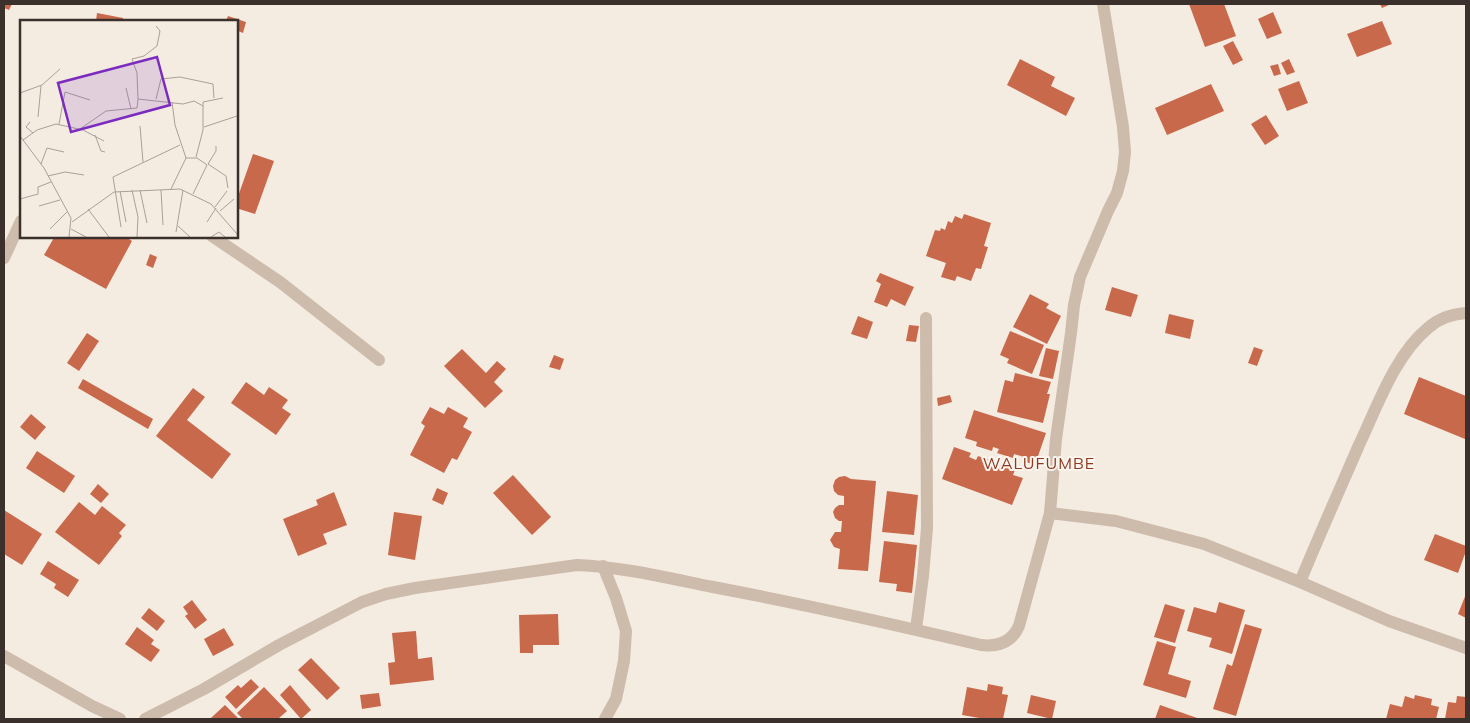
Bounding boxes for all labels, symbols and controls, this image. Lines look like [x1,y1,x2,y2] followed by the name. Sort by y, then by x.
[20,20,238,238] inset map
[983,453,1095,473] district label: WALUFUMBE

